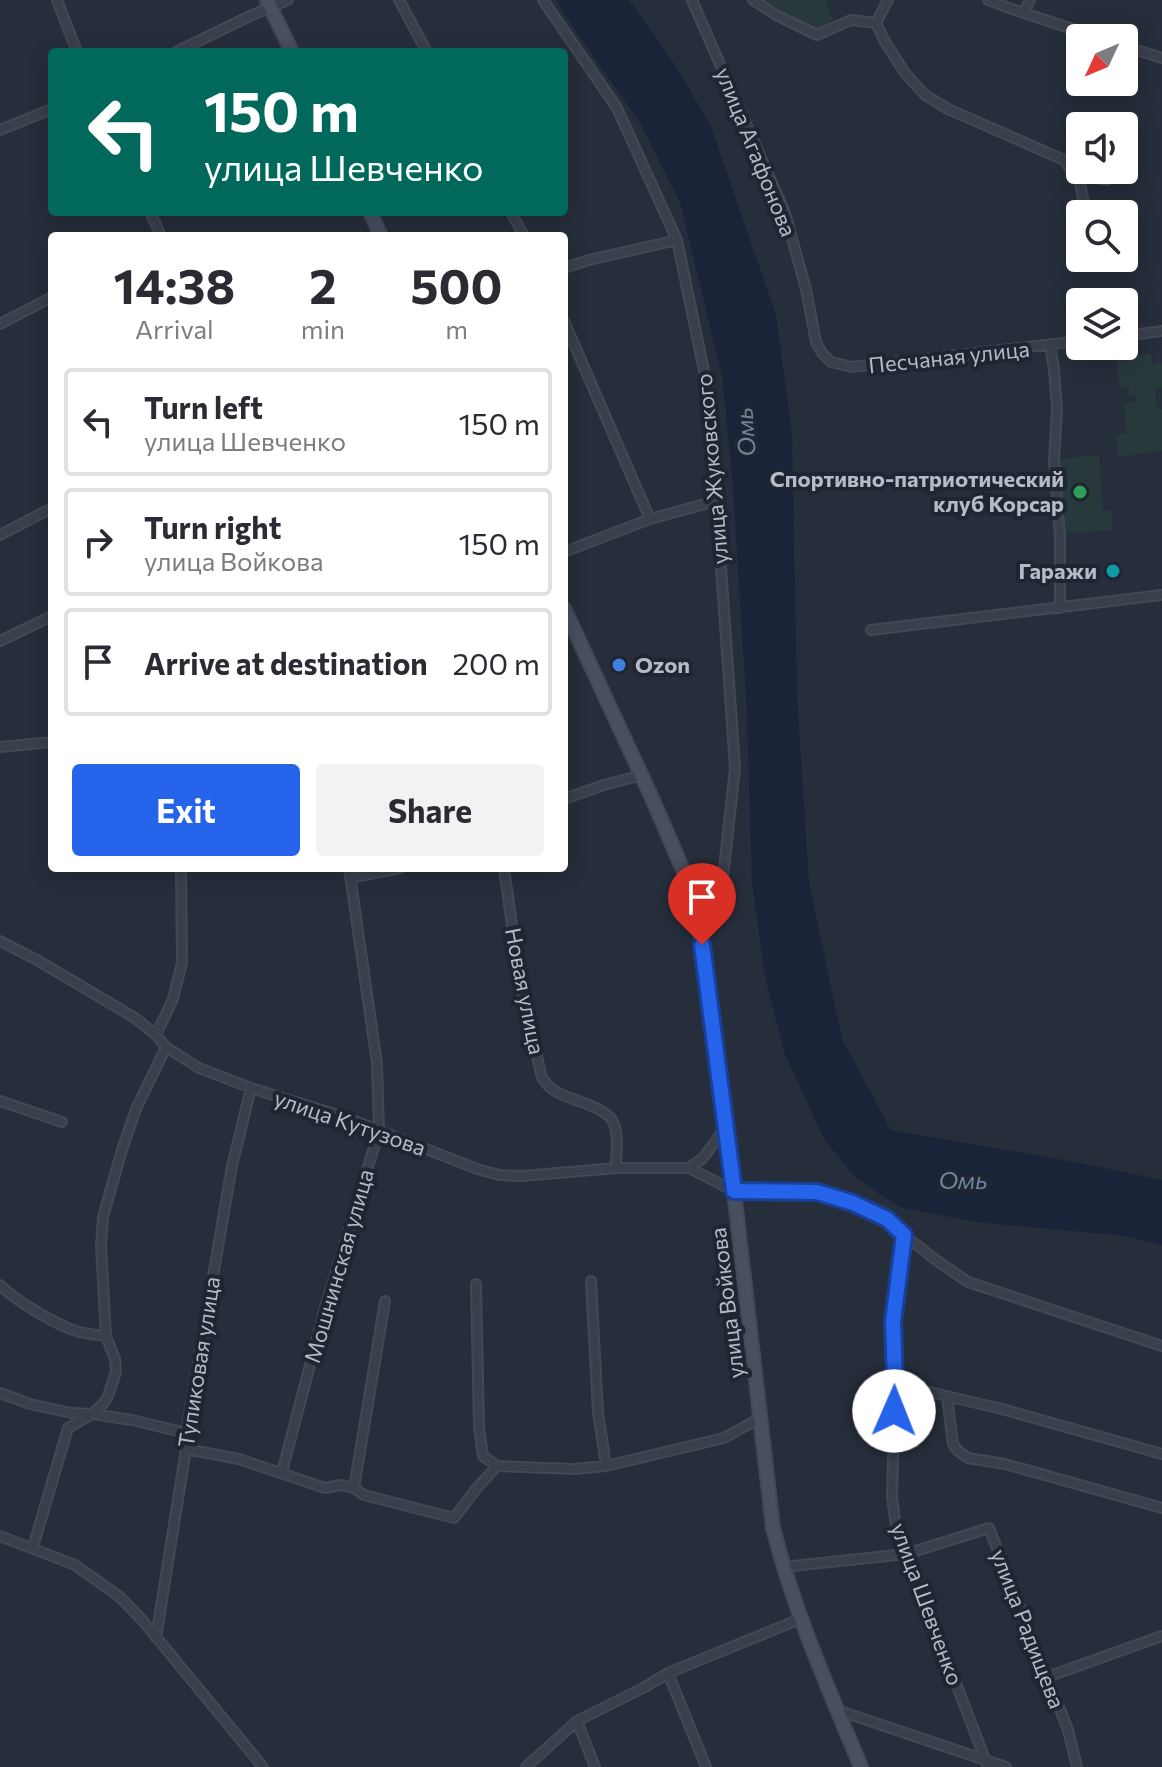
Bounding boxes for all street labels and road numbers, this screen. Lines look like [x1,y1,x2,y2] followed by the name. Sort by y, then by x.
[710,63,803,240] street label: улица Агафонова
[867,335,1031,378] street label: Песчаная улица
[690,372,733,566] street label: улица Жуковского
[500,925,551,1057] street label: Новая улица
[271,1084,429,1161] street label: улица Кутузова
[298,1166,379,1366] street label: Мошнинская улица
[704,1226,749,1380] street label: улица Войкова
[172,1275,225,1449] street label: Тупиковая улица
[886,1519,969,1689] street label: улица Шевченко
[986,1545,1071,1712] street label: улица Радищева

